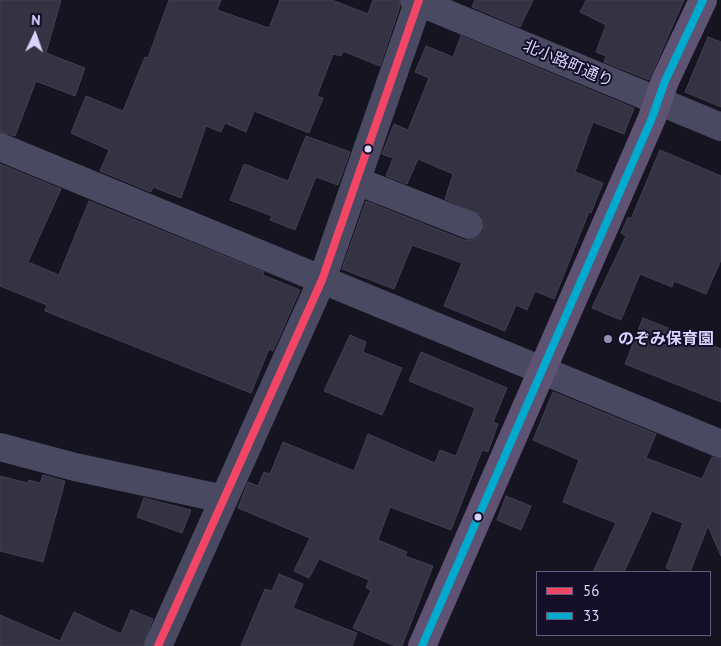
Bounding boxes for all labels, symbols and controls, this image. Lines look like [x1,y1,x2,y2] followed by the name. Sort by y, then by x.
[10,10,60,60] north arrow
[31,11,41,29] text: N
[520,36,616,92] street label: 北小路町通り
[363,144,373,154] unlabelled marker
[618,329,714,349] place label: のぞみ保育園
[602,333,614,345] marker: のぞみ保育園
[473,512,483,522] unlabelled marker
[536,571,711,636] legend
[583,581,599,600] text: 56
[583,606,599,625] text: 33

